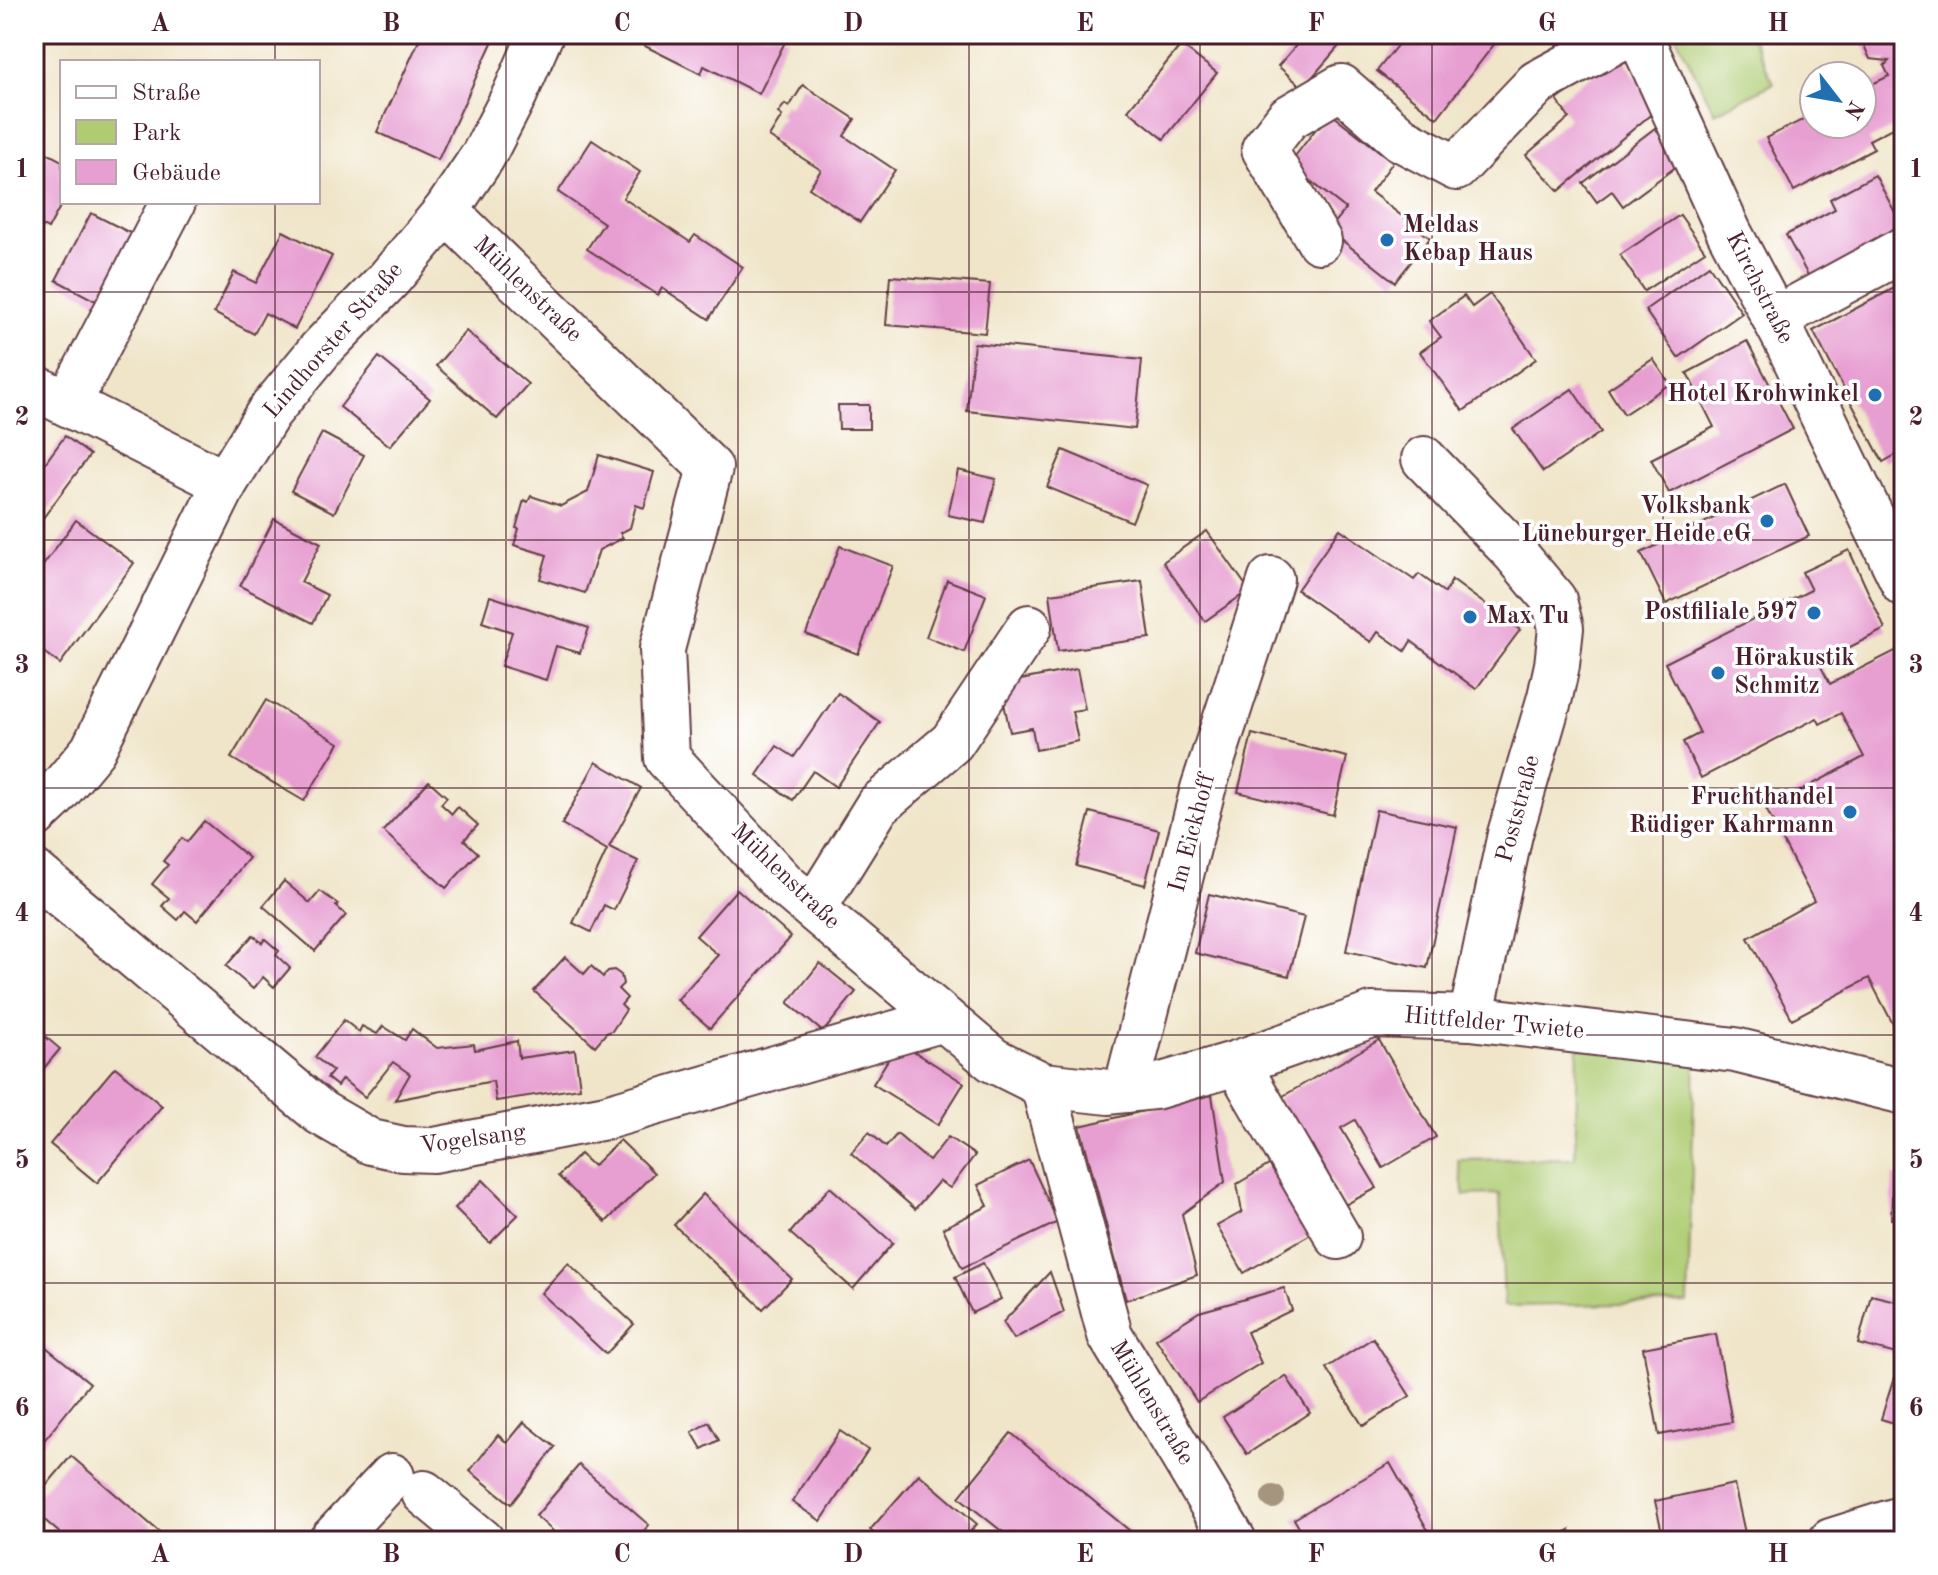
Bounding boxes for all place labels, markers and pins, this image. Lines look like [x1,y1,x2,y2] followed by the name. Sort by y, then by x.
[1403,214,1533,266] place label: Meldas Kebap Haus
[1378,231,1396,249] marker: Meldas Kebap Haus
[1667,383,1859,407] place label: Hotel Krohwinkel
[1866,386,1884,404] marker: Hotel Krohwinkel
[1521,495,1751,547] place label: Volksbank Lüneburger Heide eG
[1758,512,1776,530] marker: Volksbank Lüneburger Heide eG
[1644,600,1798,625] place label: Postfiliale 597
[1805,604,1823,622] marker: Postfiliale 597
[1486,605,1569,629] place label: Max Tu
[1461,608,1479,626] marker: Max Tu
[1734,647,1855,699] place label: Hörakustik Schmitz
[1709,664,1727,682] marker: Hörakustik Schmitz
[1629,786,1834,838] place label: Fruchthandel Rüdiger Kahrmann
[1841,803,1859,821] marker: Fruchthandel Rüdiger Kahrmann

